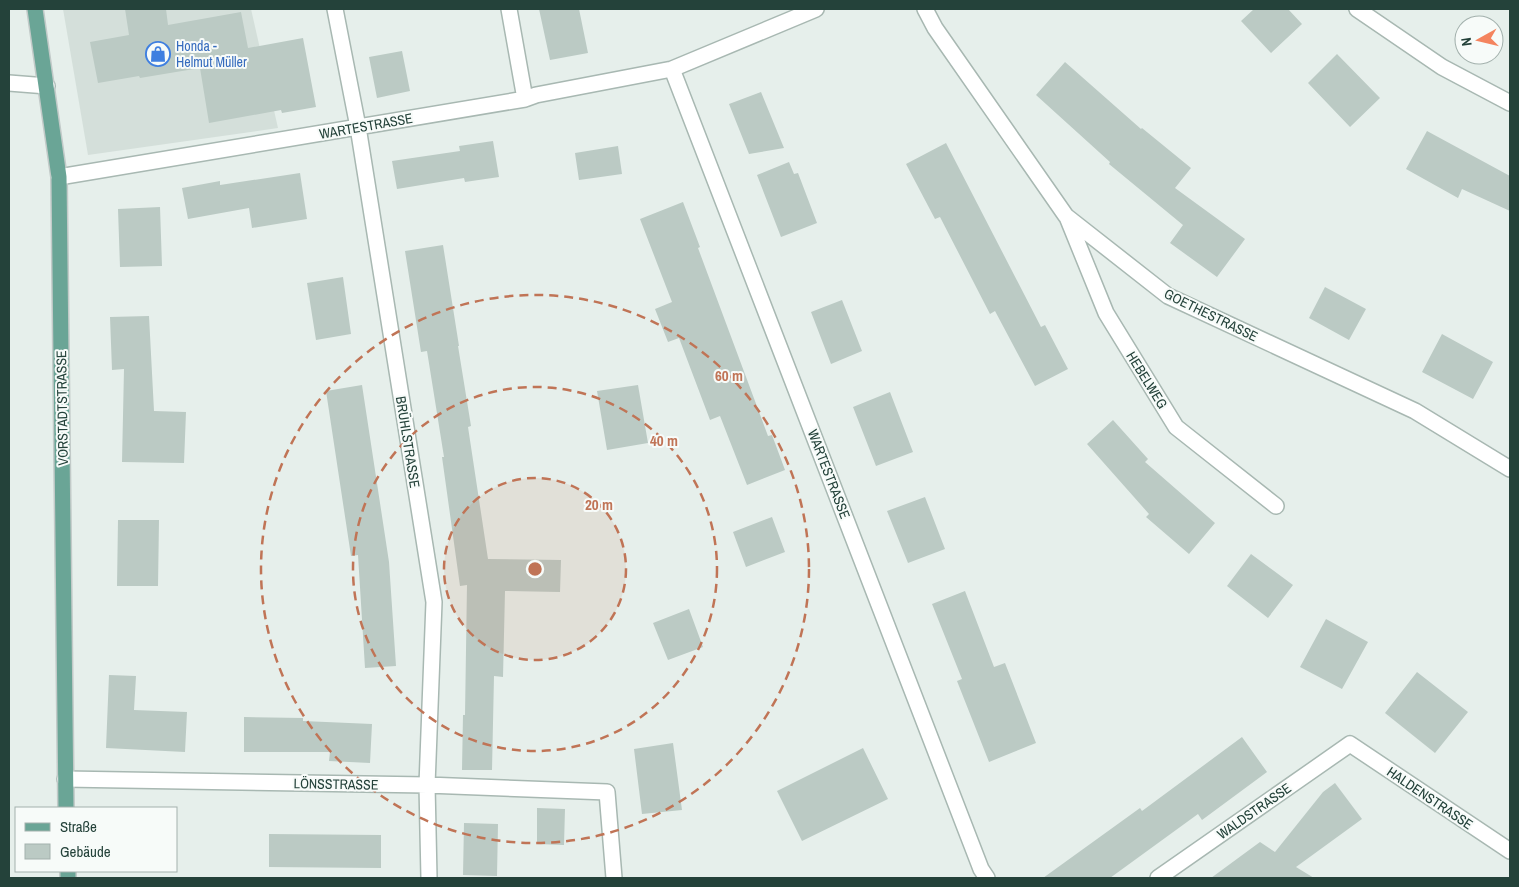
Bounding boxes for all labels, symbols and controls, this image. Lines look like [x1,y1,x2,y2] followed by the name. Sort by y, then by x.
[1454,15,1504,65] north arrow
[1457,36,1476,47] text: N
[176,37,247,71] place label: Honda - Helmut Müller
[145,41,171,67] shop icon: Honda - Helmut Müller
[318,109,414,143] street label: WARTESTRASSE
[1161,285,1261,345] street label: GOETHESTRASSE
[1122,348,1172,412] street label: HEBELWEG
[52,350,72,466] street label: VORSTADTSTRASSE
[715,365,743,386] text: 60 m
[392,395,424,489] street label: BRÜHLSTRASSE
[804,427,854,521] street label: WARTESTRASSE
[650,430,678,451] text: 40 m
[585,494,613,515] text: 20 m
[526,560,544,578] centre of rings
[1383,763,1477,833] street label: HALDENSTRASSE
[293,774,379,794] street label: LÖNSSTRASSE
[1213,779,1295,843] street label: WALDSTRASSE
[15,807,178,872] legend
[60,816,97,837] text: Straße
[60,841,111,862] text: Gebäude

